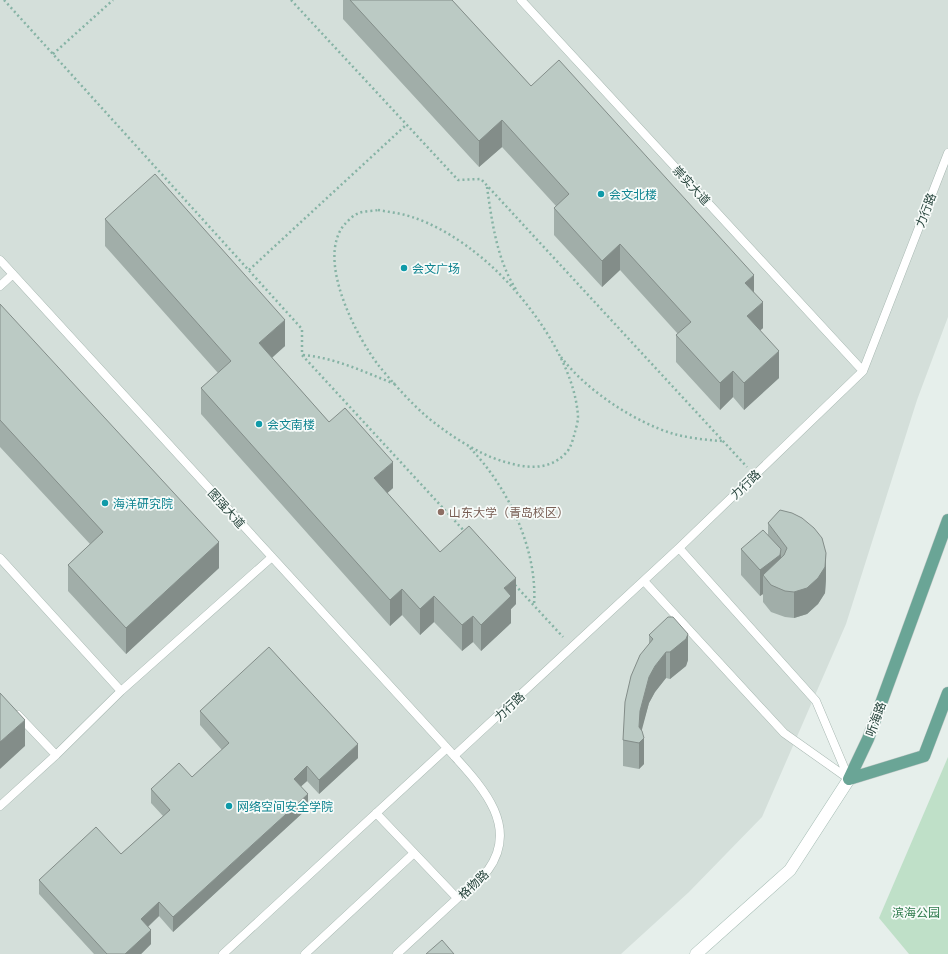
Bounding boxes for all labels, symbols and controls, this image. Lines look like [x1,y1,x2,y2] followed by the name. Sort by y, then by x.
[671,163,713,207] street label: 崇实大道
[609,187,657,201] place label: 会文北楼
[596,189,606,199] marker: 会文北楼
[912,191,938,229] street label: 力行路
[412,261,460,275] place label: 会文广场
[399,263,409,273] marker: 会文广场
[267,417,315,431] place label: 会文南楼
[254,419,264,429] marker: 会文南楼
[727,466,763,502] street label: 力行路
[206,485,248,531] street label: 图强大道
[113,496,173,510] place label: 海洋研究院
[100,498,110,508] marker: 海洋研究院
[449,505,569,519] place label: 山东大学（青岛校区）
[436,507,446,517] marker: 山东大学（青岛校区）
[491,689,527,723] street label: 力行路
[862,700,888,738] street label: 听海路
[237,799,333,813] place label: 网络空间安全学院
[224,801,234,811] marker: 网络空间安全学院
[455,867,491,901] street label: 格物路
[892,905,940,919] park label: 滨海公园

